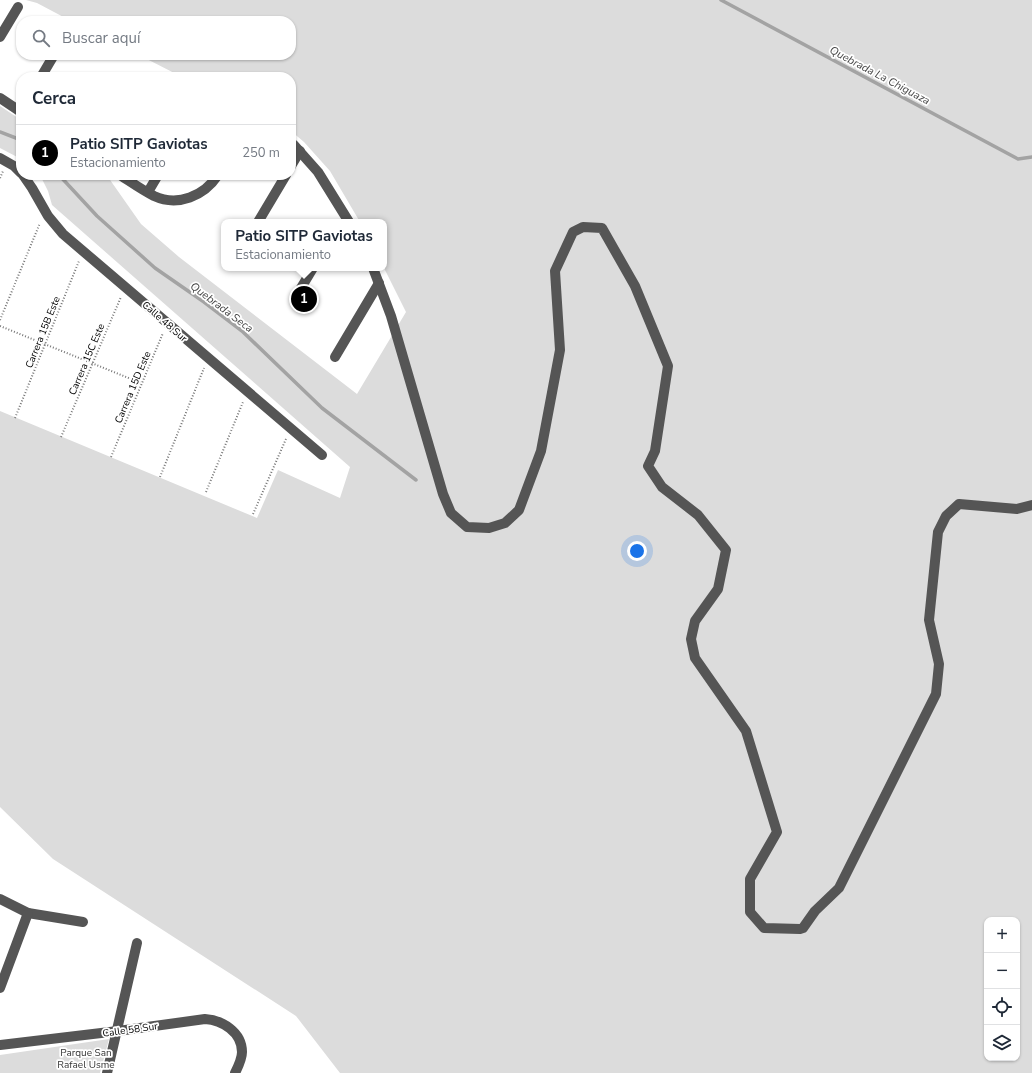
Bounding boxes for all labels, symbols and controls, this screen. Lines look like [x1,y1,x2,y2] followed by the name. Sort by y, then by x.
[16,16,296,60] search box
[30,27,52,49] icon: search
[62,28,140,48] text: Buscar aquí
[827,43,933,108] water label: Quebrada La Chiguaza
[32,87,76,110] text: Cerca
[70,134,208,154] text: Patio SITP Gaviotas
[41,144,49,162] text: 1
[242,144,280,162] text: 250 m
[70,154,166,172] text: Estacionamiento
[221,219,387,271] popup
[235,226,373,246] text: Patio SITP Gaviotas
[235,246,331,264] text: Estacionamiento
[187,279,256,336] water label: Quebrada Seca
[291,284,317,314] pin: 1
[22,294,64,370] street label: Carrera 15B Este
[139,298,190,346] street label: Calle 48 Sur
[66,322,108,397] street label: Carrera 15C Este
[111,349,154,426] street label: Carrera 15D Este
[627,541,647,561] your location
[984,917,1020,1061] map controls
[984,917,1020,953] button: +
[984,953,1020,989] button: −
[984,989,1020,1025] button: locate
[102,1019,159,1041] street label: Calle 58 Sur
[984,1025,1020,1061] button: layers
[57,1046,115,1072] park label: Parque San Rafael Usme

